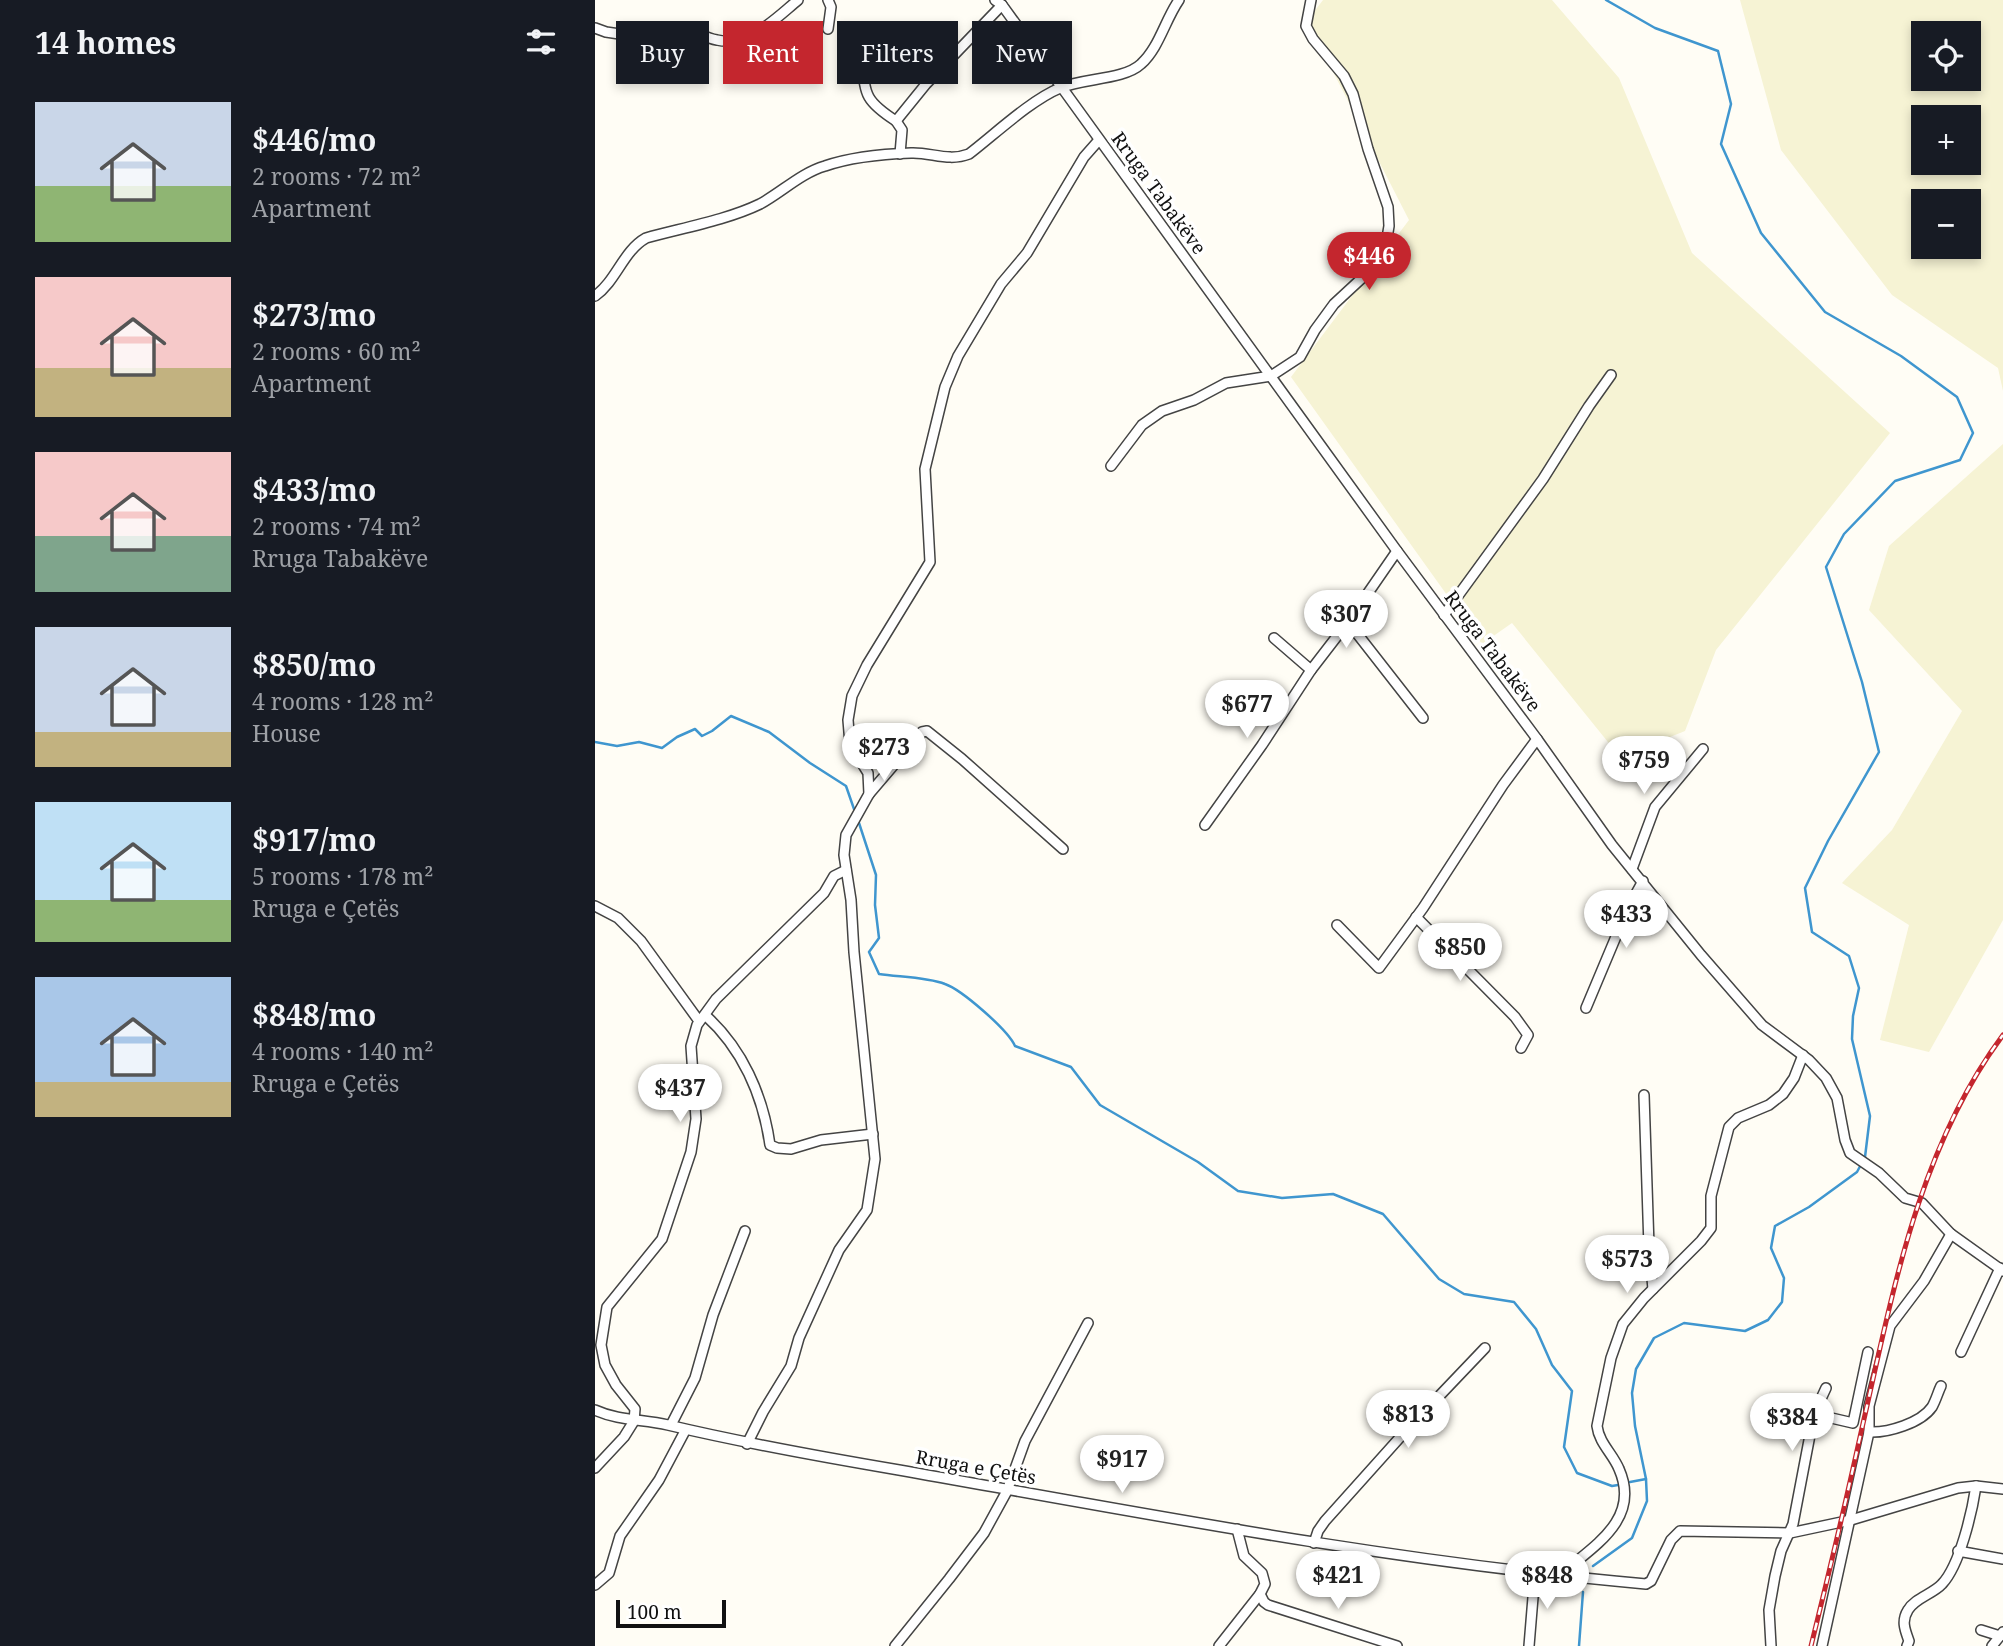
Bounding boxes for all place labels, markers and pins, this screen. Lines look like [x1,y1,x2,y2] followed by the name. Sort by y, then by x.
[1328,232,1410,292] pin: $446
[1305,590,1387,650] pin: $307
[1206,680,1288,740] pin: $677
[843,724,925,783] pin: $273
[1603,736,1685,796] pin: $759
[1585,890,1667,950] pin: $433
[1419,923,1501,983] pin: $850
[639,1064,721,1124] pin: $437
[1586,1236,1668,1295] pin: $573
[1367,1390,1449,1450] pin: $813
[1751,1394,1833,1453] pin: $384
[1081,1436,1163,1495] pin: $917
[1297,1552,1379,1611] pin: $421
[1506,1552,1588,1611] pin: $848

